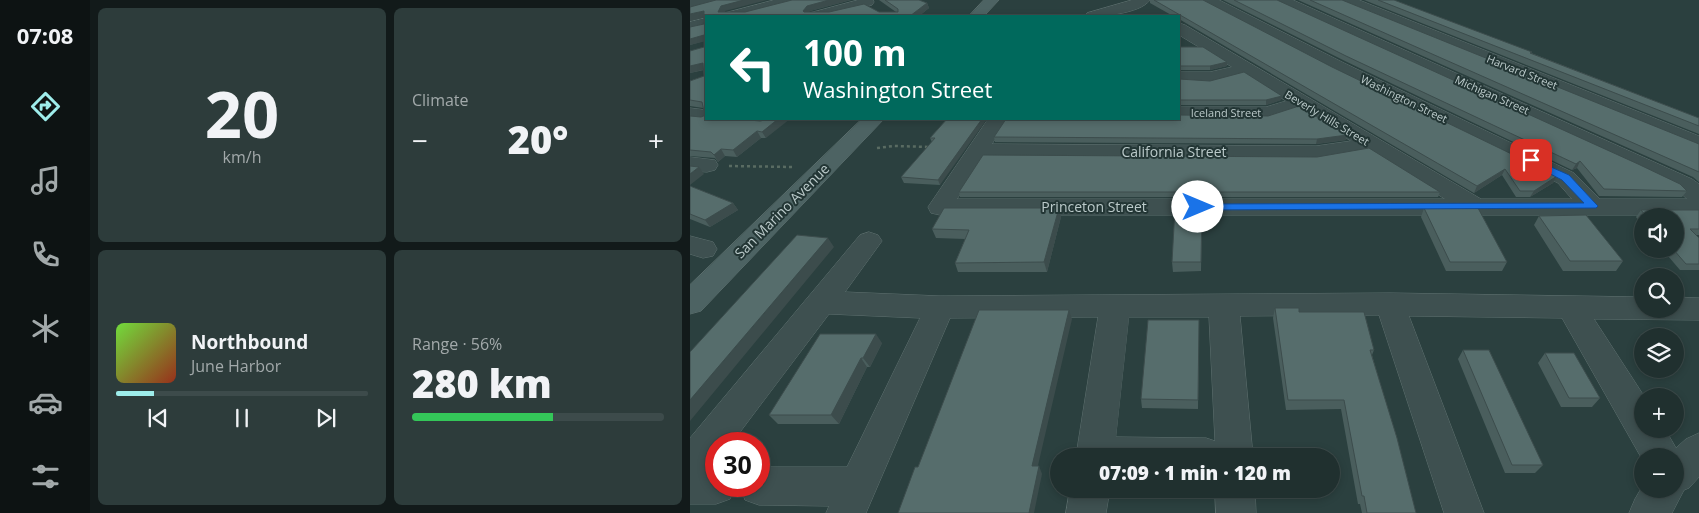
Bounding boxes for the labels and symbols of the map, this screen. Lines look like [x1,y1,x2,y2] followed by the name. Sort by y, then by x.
[1485,51,1560,93] street label: Harvard Street
[1358,71,1450,126] street label: Washington Street
[1453,71,1532,118] street label: Michigan Street
[1282,86,1372,149] street label: Beverly Hills Street
[1191,105,1261,120] street label: Iceland Street
[1510,139,1552,181] pin
[1121,142,1227,161] street label: California Street
[730,159,833,262] street label: San Marino Avenue
[1171,180,1223,232] position arrow
[1041,197,1147,216] street label: Princeton Street
[705,432,770,497] speed limit sign: 30

